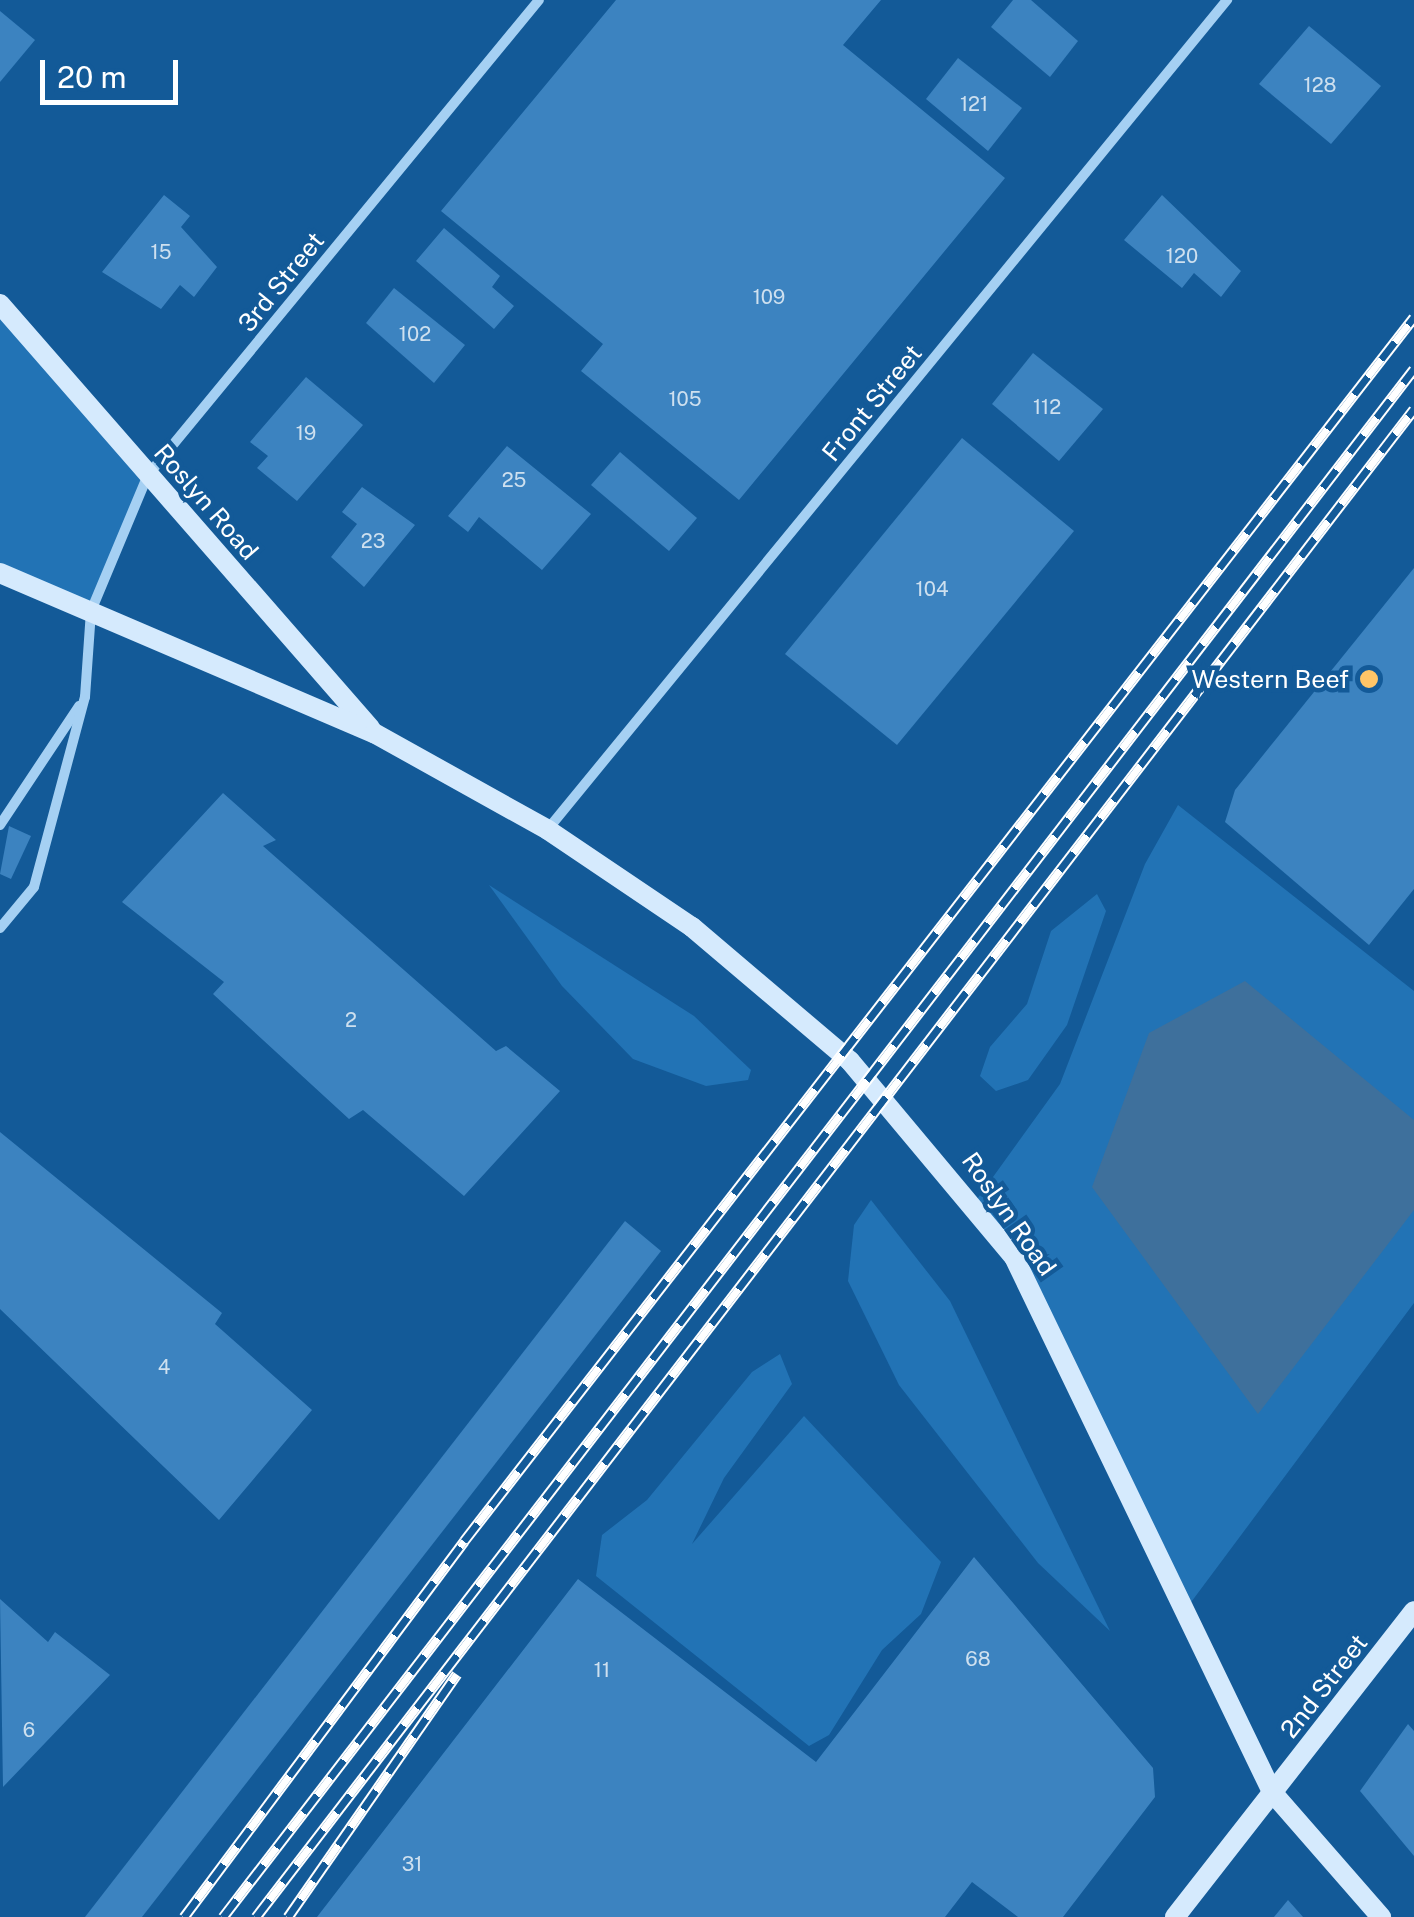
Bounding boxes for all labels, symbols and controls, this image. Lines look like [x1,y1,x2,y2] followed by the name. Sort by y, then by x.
[45,40,182,102] scale bar
[57,59,126,95] text: 20 m
[1303,73,1337,97] house number: 128
[960,92,988,116] house number: 121
[232,226,330,338] street label: 3rd Street
[151,240,171,264] house number: 15
[1166,244,1198,268] house number: 120
[753,285,785,309] house number: 109
[399,322,431,346] house number: 102
[816,339,928,467] street label: Front Street
[668,387,702,411] house number: 105
[1033,395,1061,419] house number: 112
[296,421,316,445] house number: 19
[148,438,264,566] street label: Roslyn Road
[502,468,526,492] house number: 25
[361,529,385,553] house number: 23
[916,577,948,601] house number: 104
[1191,664,1349,694] place label: Western Beef
[1358,668,1380,690] marker: Western Beef
[345,1008,357,1032] house number: 2
[956,1147,1062,1281] street label: Roslyn Road
[158,1355,170,1379] house number: 4
[1274,1628,1374,1744] street label: 2nd Street
[965,1647,991,1671] house number: 68
[594,1658,610,1682] house number: 11
[23,1718,35,1742] house number: 6
[402,1852,422,1876] house number: 31

